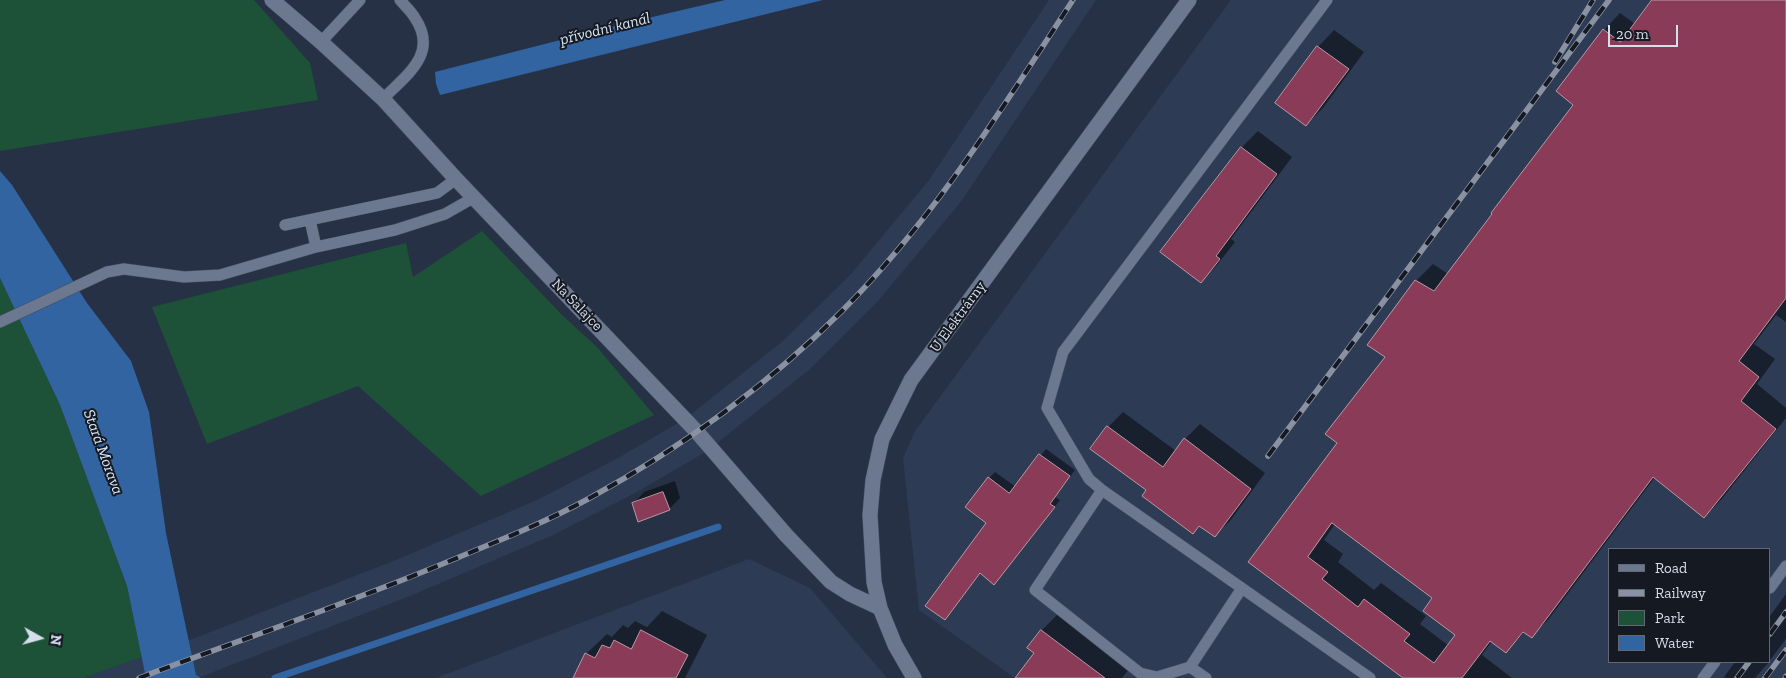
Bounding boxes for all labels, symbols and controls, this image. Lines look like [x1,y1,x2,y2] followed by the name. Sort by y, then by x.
[558,9,652,49] water label: přívodní kanál
[1611,15,1681,47] scale bar
[1616,25,1649,43] text: 20 m
[548,275,606,335] street label: Na Salajce
[926,278,990,356] street label: U Elektrárny
[79,407,127,497] water label: Stará Morava
[1608,548,1771,663] legend
[1655,559,1687,577] text: Road
[1655,584,1706,602] text: Railway
[1655,609,1685,627] text: Park
[15,613,65,663] north arrow
[46,634,64,646] text: N
[1655,634,1695,652] text: Water

